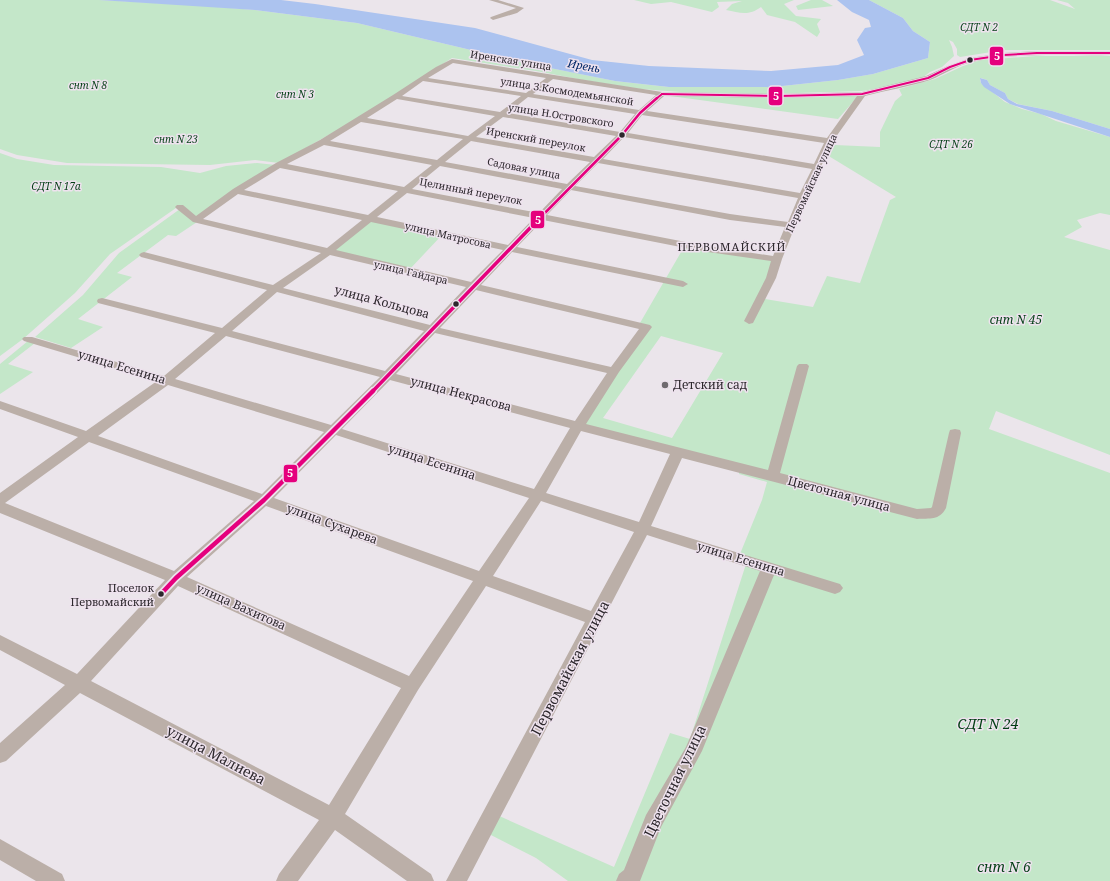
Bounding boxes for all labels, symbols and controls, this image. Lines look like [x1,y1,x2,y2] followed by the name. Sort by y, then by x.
[960,20,999,34] park label: СДТ N 2
[989,46,1004,66] line badge: 5
[469,47,553,73] street label: Иренская улица
[994,48,1000,63] text: 5
[566,55,602,76] water label: Ирень
[965,55,975,65] unlabelled marker
[499,74,635,108] street label: улица З.Космодемьянской
[69,78,108,92] park label: снт N 8
[768,86,783,106] line badge: 5
[276,87,315,101] park label: снт N 3
[773,88,779,103] text: 5
[507,100,615,130] street label: улица Н.Островского
[485,123,587,155] street label: Иренский переулок
[617,130,627,140] unlabelled marker
[782,131,840,235] street label: Первомайская улица
[154,132,198,146] park label: снт N 23
[929,137,973,151] park label: СДТ N 26
[486,154,562,182] street label: Садовая улица
[418,174,524,208] street label: Целинный переулок
[31,179,81,193] park label: СДТ N 17а
[530,210,545,229] line badge: 5
[535,212,541,227] text: 5
[403,218,493,252] street label: улица Матросова
[678,239,787,254] district label: ПЕРВОМАЙСКИЙ
[373,257,450,287] street label: улица Гайдара
[333,281,432,322] street label: улица Кольцова
[451,299,461,309] unlabelled marker
[990,311,1043,328] park label: снт N 45
[76,345,168,388] street label: улица Есенина
[409,372,514,415] street label: улица Некрасова
[673,376,747,393] place label: Детский сад
[660,380,670,390] marker: Детский сад
[386,439,478,484] street label: улица Есенина
[283,464,298,483] line badge: 5
[287,465,293,480] text: 5
[786,472,892,515] street label: Цветочная улица
[284,499,380,548] street label: улица Сухарева
[695,537,787,580] street label: улица Есенина
[194,579,289,634] street label: улица Вахитова
[70,580,154,609] place label: Поселок Первомайский
[156,589,166,599] marker: Поселок Первомайский
[526,597,613,739] street label: Первомайская улица
[957,714,1019,733] park label: СДТ N 24
[163,720,269,789] street label: улица Малиева
[639,721,710,840] street label: Цветочная улица
[977,857,1031,876] park label: снт N 6

